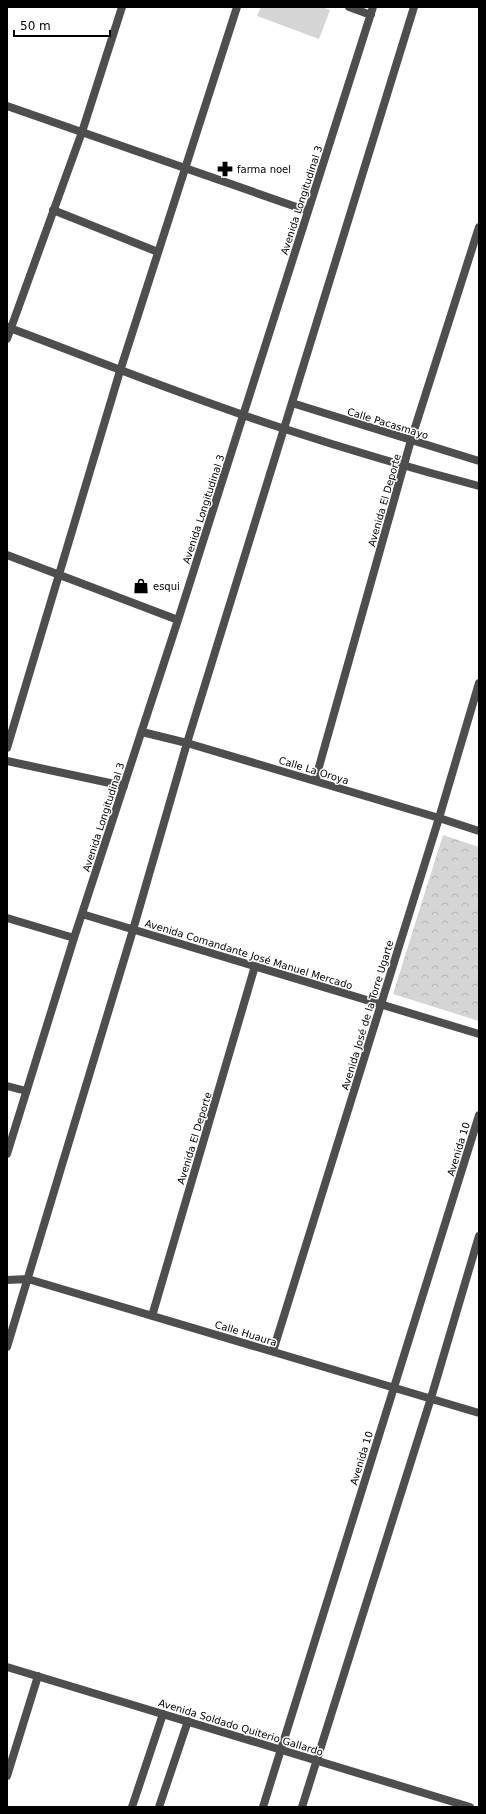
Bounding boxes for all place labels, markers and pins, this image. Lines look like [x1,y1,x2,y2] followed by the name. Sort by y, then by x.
[216,160,234,178] pharmacy icon: farma noel
[237,164,291,175] place label: farma noel
[132,577,150,595] shop icon: esqui
[153,581,180,592] place label: esqui

